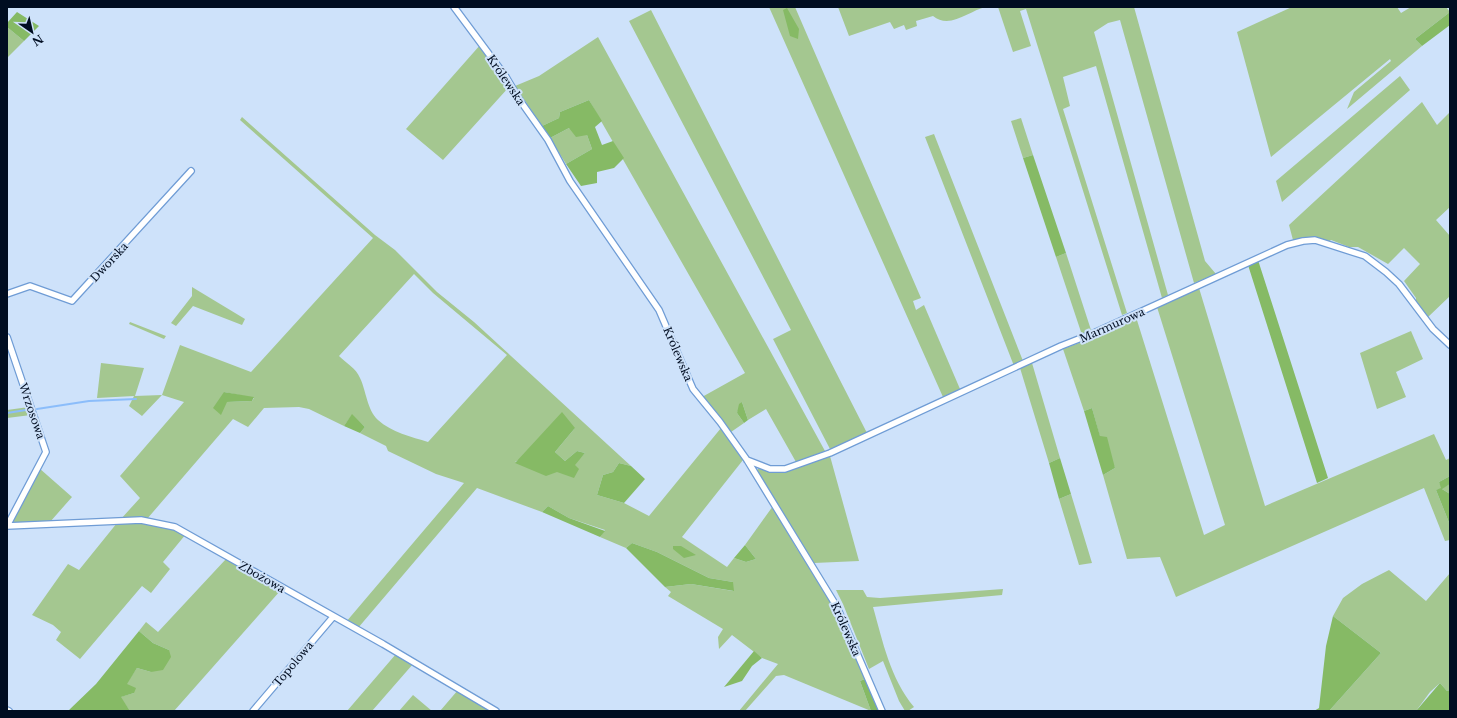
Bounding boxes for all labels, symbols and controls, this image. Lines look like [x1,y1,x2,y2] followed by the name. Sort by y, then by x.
[12,12,52,52] north arrow
[29,32,46,49] text: N
[484,52,528,109] street label: Królewska
[87,239,132,285] street label: Dworska
[1077,304,1148,346] street label: Marmurowa
[660,325,696,384] street label: Królewska
[16,380,48,442] street label: Wrzosowa
[236,558,288,596] street label: Zbożowa
[828,600,865,659] street label: Królewska
[270,638,317,690] street label: Topolowa

